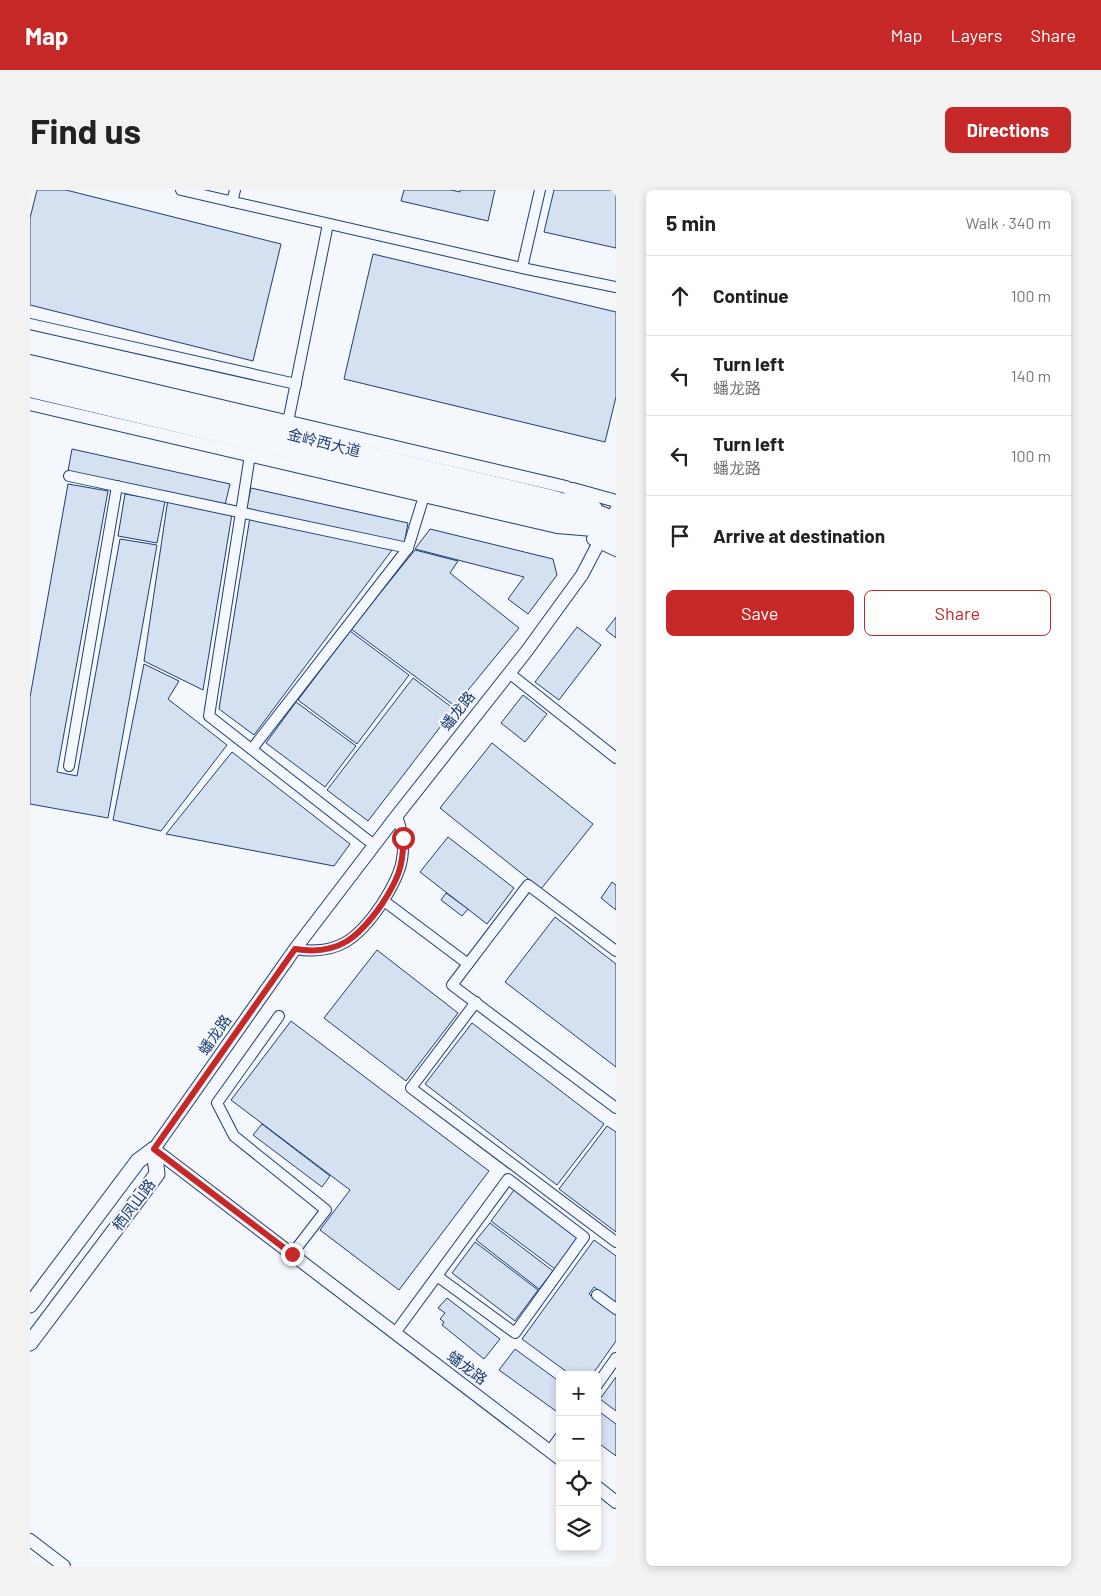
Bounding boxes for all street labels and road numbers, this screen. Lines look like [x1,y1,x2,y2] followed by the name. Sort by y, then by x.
[286,424,363,460] street label: 金岭西大道
[436,687,478,734] street label: 蟠龙路
[194,1011,234,1058] street label: 蟠龙路
[108,1175,158,1234] street label: 栖凤山路
[444,1346,491,1388] street label: 蟠龙路

